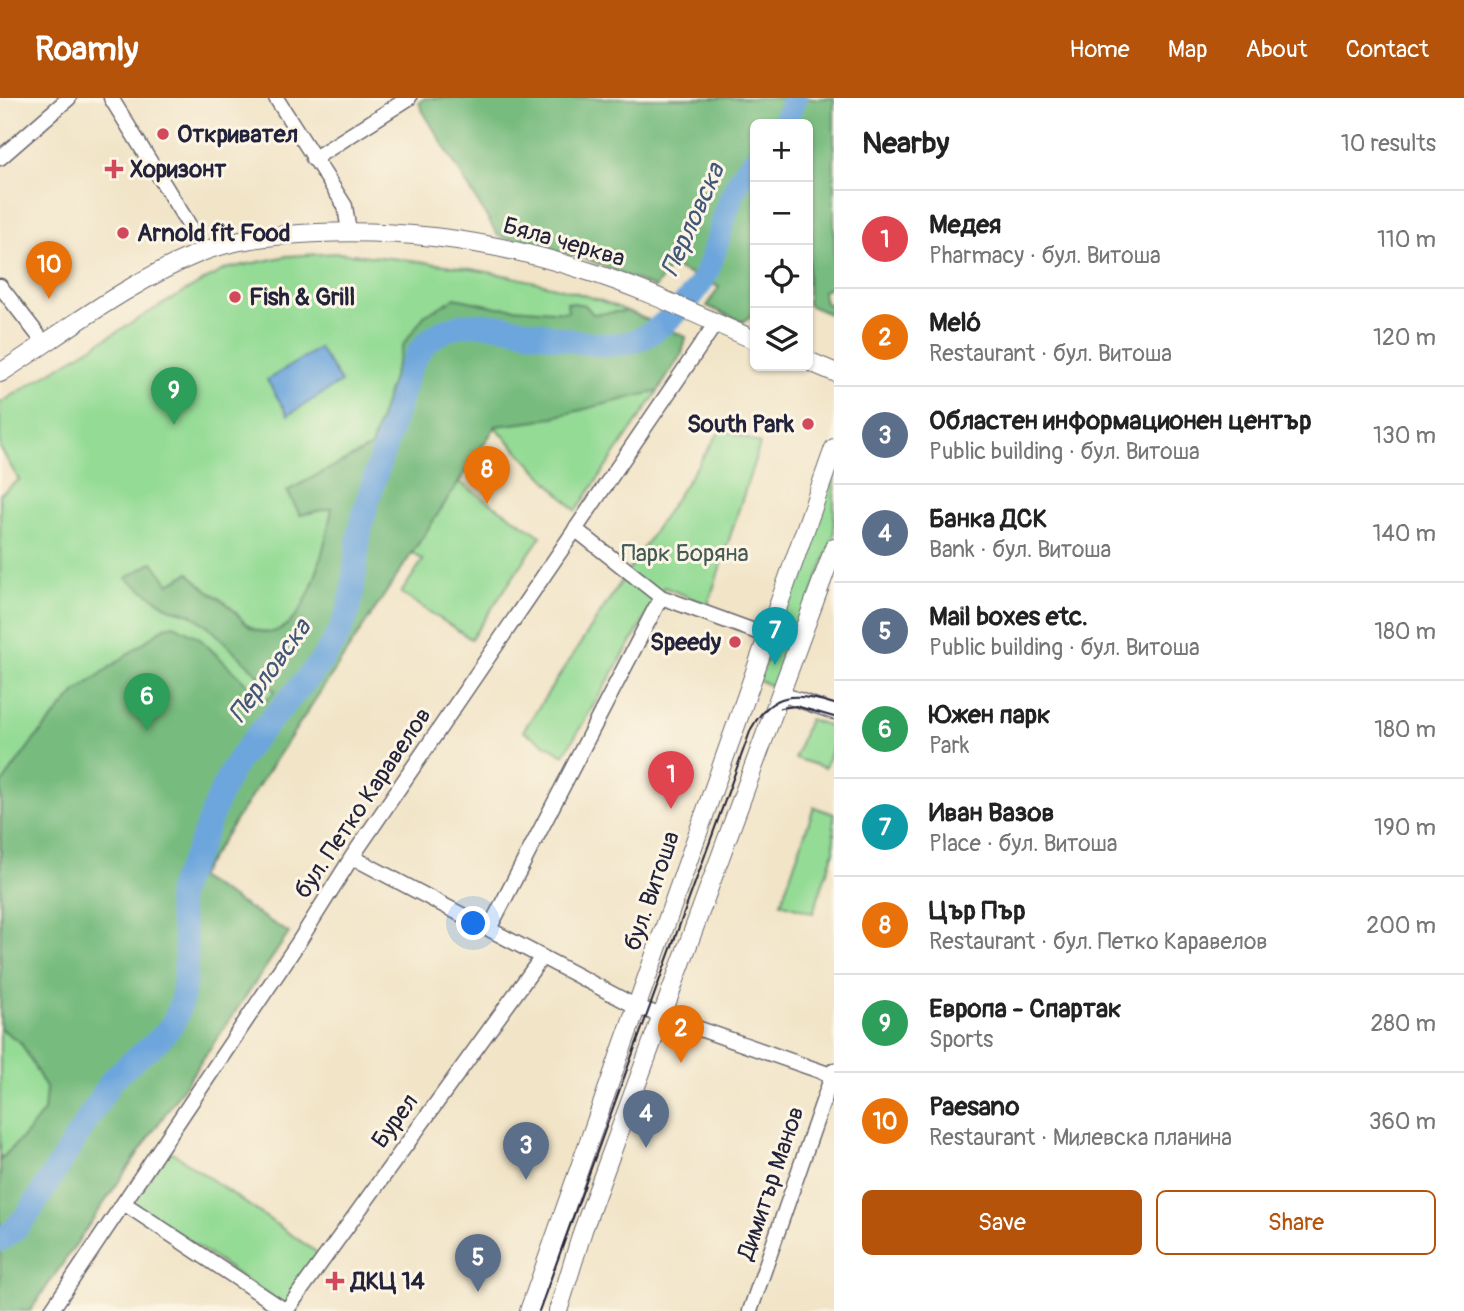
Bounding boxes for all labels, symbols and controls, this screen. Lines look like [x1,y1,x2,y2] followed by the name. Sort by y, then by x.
[35,29,138,70] text: Roamly
[1069,35,1130,64] text: Home
[1168,35,1208,64] text: Map
[1246,35,1308,64] text: About
[1346,35,1429,64] text: Contact
[750,119,813,371] map controls
[750,119,813,182] button: +
[177,120,298,149] place label: Откривател
[862,125,949,162] text: Nearby
[155,126,171,142] marker: Откривател
[1341,129,1436,158] text: 10 results
[130,155,227,184] place label: Хоризонт
[654,157,733,281] water label: Перловска
[104,159,124,179] marker: Хоризонт
[750,182,813,245] button: −
[929,209,1001,241] text: Медея
[500,211,628,273] street label: Бяла черква
[137,219,290,248] place label: Arnold fit Food
[115,225,131,241] marker: Arnold fit Food
[881,225,890,254] text: 1
[1377,225,1436,254] text: 110 m
[26,241,72,299] pin: 10
[929,241,1161,270] text: Pharmacy · бул. Витоша
[750,245,813,308] button: locate
[249,283,355,312] place label: Fish & Grill
[227,289,243,305] marker: Fish & Grill
[929,307,981,339] text: Meló
[750,308,813,371] button: layers
[879,323,891,352] text: 2
[1373,323,1436,352] text: 120 m
[929,339,1172,368] text: Restaurant · бул. Витоша
[151,367,197,425] pin: 9
[929,405,1311,437] text: Областен информационен център
[687,410,795,439] place label: South Park
[800,416,816,432] marker: South Park
[879,421,891,450] text: 3
[1373,421,1436,450] text: 130 m
[929,437,1200,466] text: Public building · бул. Витоша
[464,446,510,504] pin: 8
[929,503,1047,535] text: Банка ДСК
[878,519,892,548] text: 4
[1373,519,1436,548] text: 140 m
[929,535,1111,564] text: Bank · бул. Витоша
[621,539,749,568] park label: Парк Боряна
[929,601,1088,633] text: Mail boxes etc.
[752,607,798,665] pin: 7
[222,612,319,729] water label: Перловска
[879,617,891,646] text: 5
[1374,617,1436,646] text: 180 m
[650,628,722,657] place label: Speedy
[929,633,1200,662] text: Public building · бул. Витоша
[727,634,743,650] marker: Speedy
[124,673,170,731] pin: 6
[929,699,1050,731] text: Южен парк
[288,702,438,904] street label: бул. Петко Каравелов
[878,715,892,744] text: 6
[1374,715,1436,744] text: 180 m
[929,731,969,760] text: Park
[648,751,694,809] pin: 1
[929,797,1054,829] text: Иван Вазов
[879,813,891,842] text: 7
[1374,813,1436,842] text: 190 m
[618,827,686,955] street label: бул. Витоша
[929,829,1118,858] text: Place · бул. Витоша
[929,895,1025,927] text: Цър Пър
[456,906,490,940] your location
[879,911,891,940] text: 8
[1366,911,1436,940] text: 200 m
[929,927,1268,956] text: Restaurant · бул. Петко Каравелов
[929,993,1121,1025] text: Европа - Спартак
[658,1005,704,1063] pin: 2
[879,1009,891,1038] text: 9
[1370,1009,1436,1038] text: 280 m
[929,1025,993,1054] text: Sports
[366,1088,424,1154] street label: Бурел
[623,1090,669,1148] pin: 4
[929,1091,1019,1123] text: Paesano
[731,1103,811,1264] street label: Димитър Манов
[873,1107,897,1136] text: 10
[1369,1107,1436,1136] text: 360 m
[503,1122,549,1180] pin: 3
[929,1123,1232,1152] text: Restaurant · Милевска планина
[862,1190,1142,1255] button: Save
[1156,1190,1436,1255] button: Share
[455,1234,501,1292] pin: 5
[349,1267,425,1296] place label: ДКЦ 14
[325,1271,345,1291] marker: ДКЦ 14

